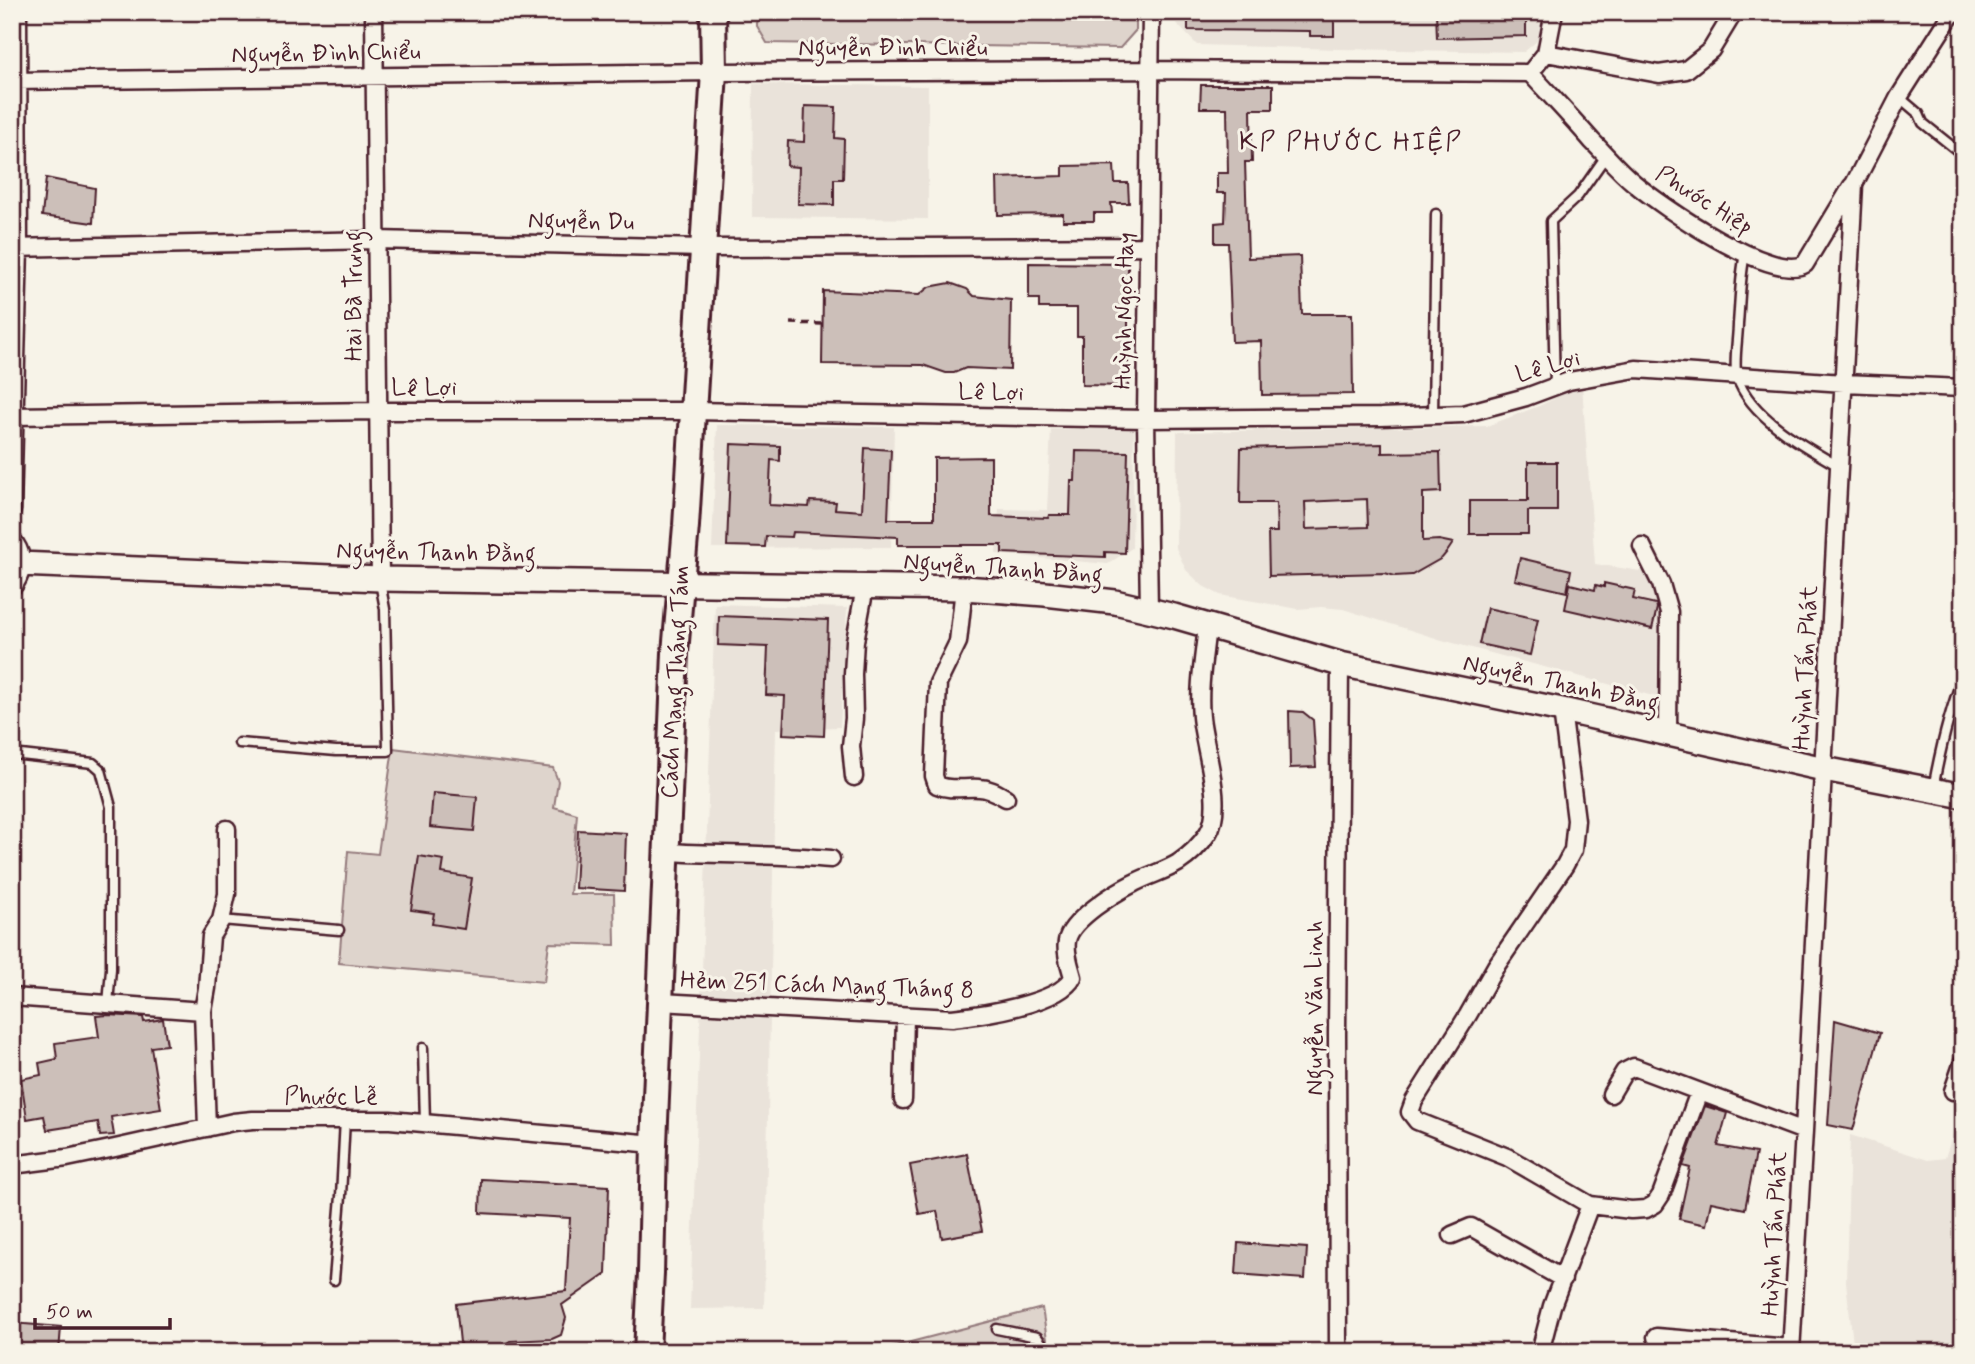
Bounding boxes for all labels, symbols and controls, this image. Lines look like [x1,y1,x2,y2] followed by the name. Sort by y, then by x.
[798,33,988,67] street label: Nguyễn Đình Chiểu
[231,37,421,74] street label: Nguyễn Đình Chiểu
[1239,126,1463,160] district label: KP PHƯỚC HIỆP
[1649,159,1759,243] street label: Phước Hiệp
[527,206,635,241] street label: Nguyễn Du
[339,231,373,361] street label: Hai Bà Trưng
[1108,232,1142,390] street label: Huỳnh Ngọc Hay
[1512,343,1584,391] street label: Lê Lợi
[391,373,457,404] street label: Lê Lợi
[958,377,1024,409] street label: Lê Lợi
[336,536,536,573] street label: Nguyễn Thanh Đằng
[902,547,1104,594] street label: Nguyễn Thanh Đằng
[654,565,701,800] street label: Cách Mạng Tháng Tám
[1786,585,1826,751] street label: Huỳnh Tấn Phát
[1459,648,1662,723] street label: Nguyễn Thanh Đằng
[1300,920,1334,1096] street label: Nguyễn Văn Linh
[679,965,974,1010] street label: Hẻm 251 Cách Mạng Tháng 8
[284,1082,378,1113] street label: Phước Lễ
[1755,1151,1795,1317] street label: Huỳnh Tấn Phát
[35,1287,170,1331] scale bar
[46,1298,93,1326] text: 50 m

